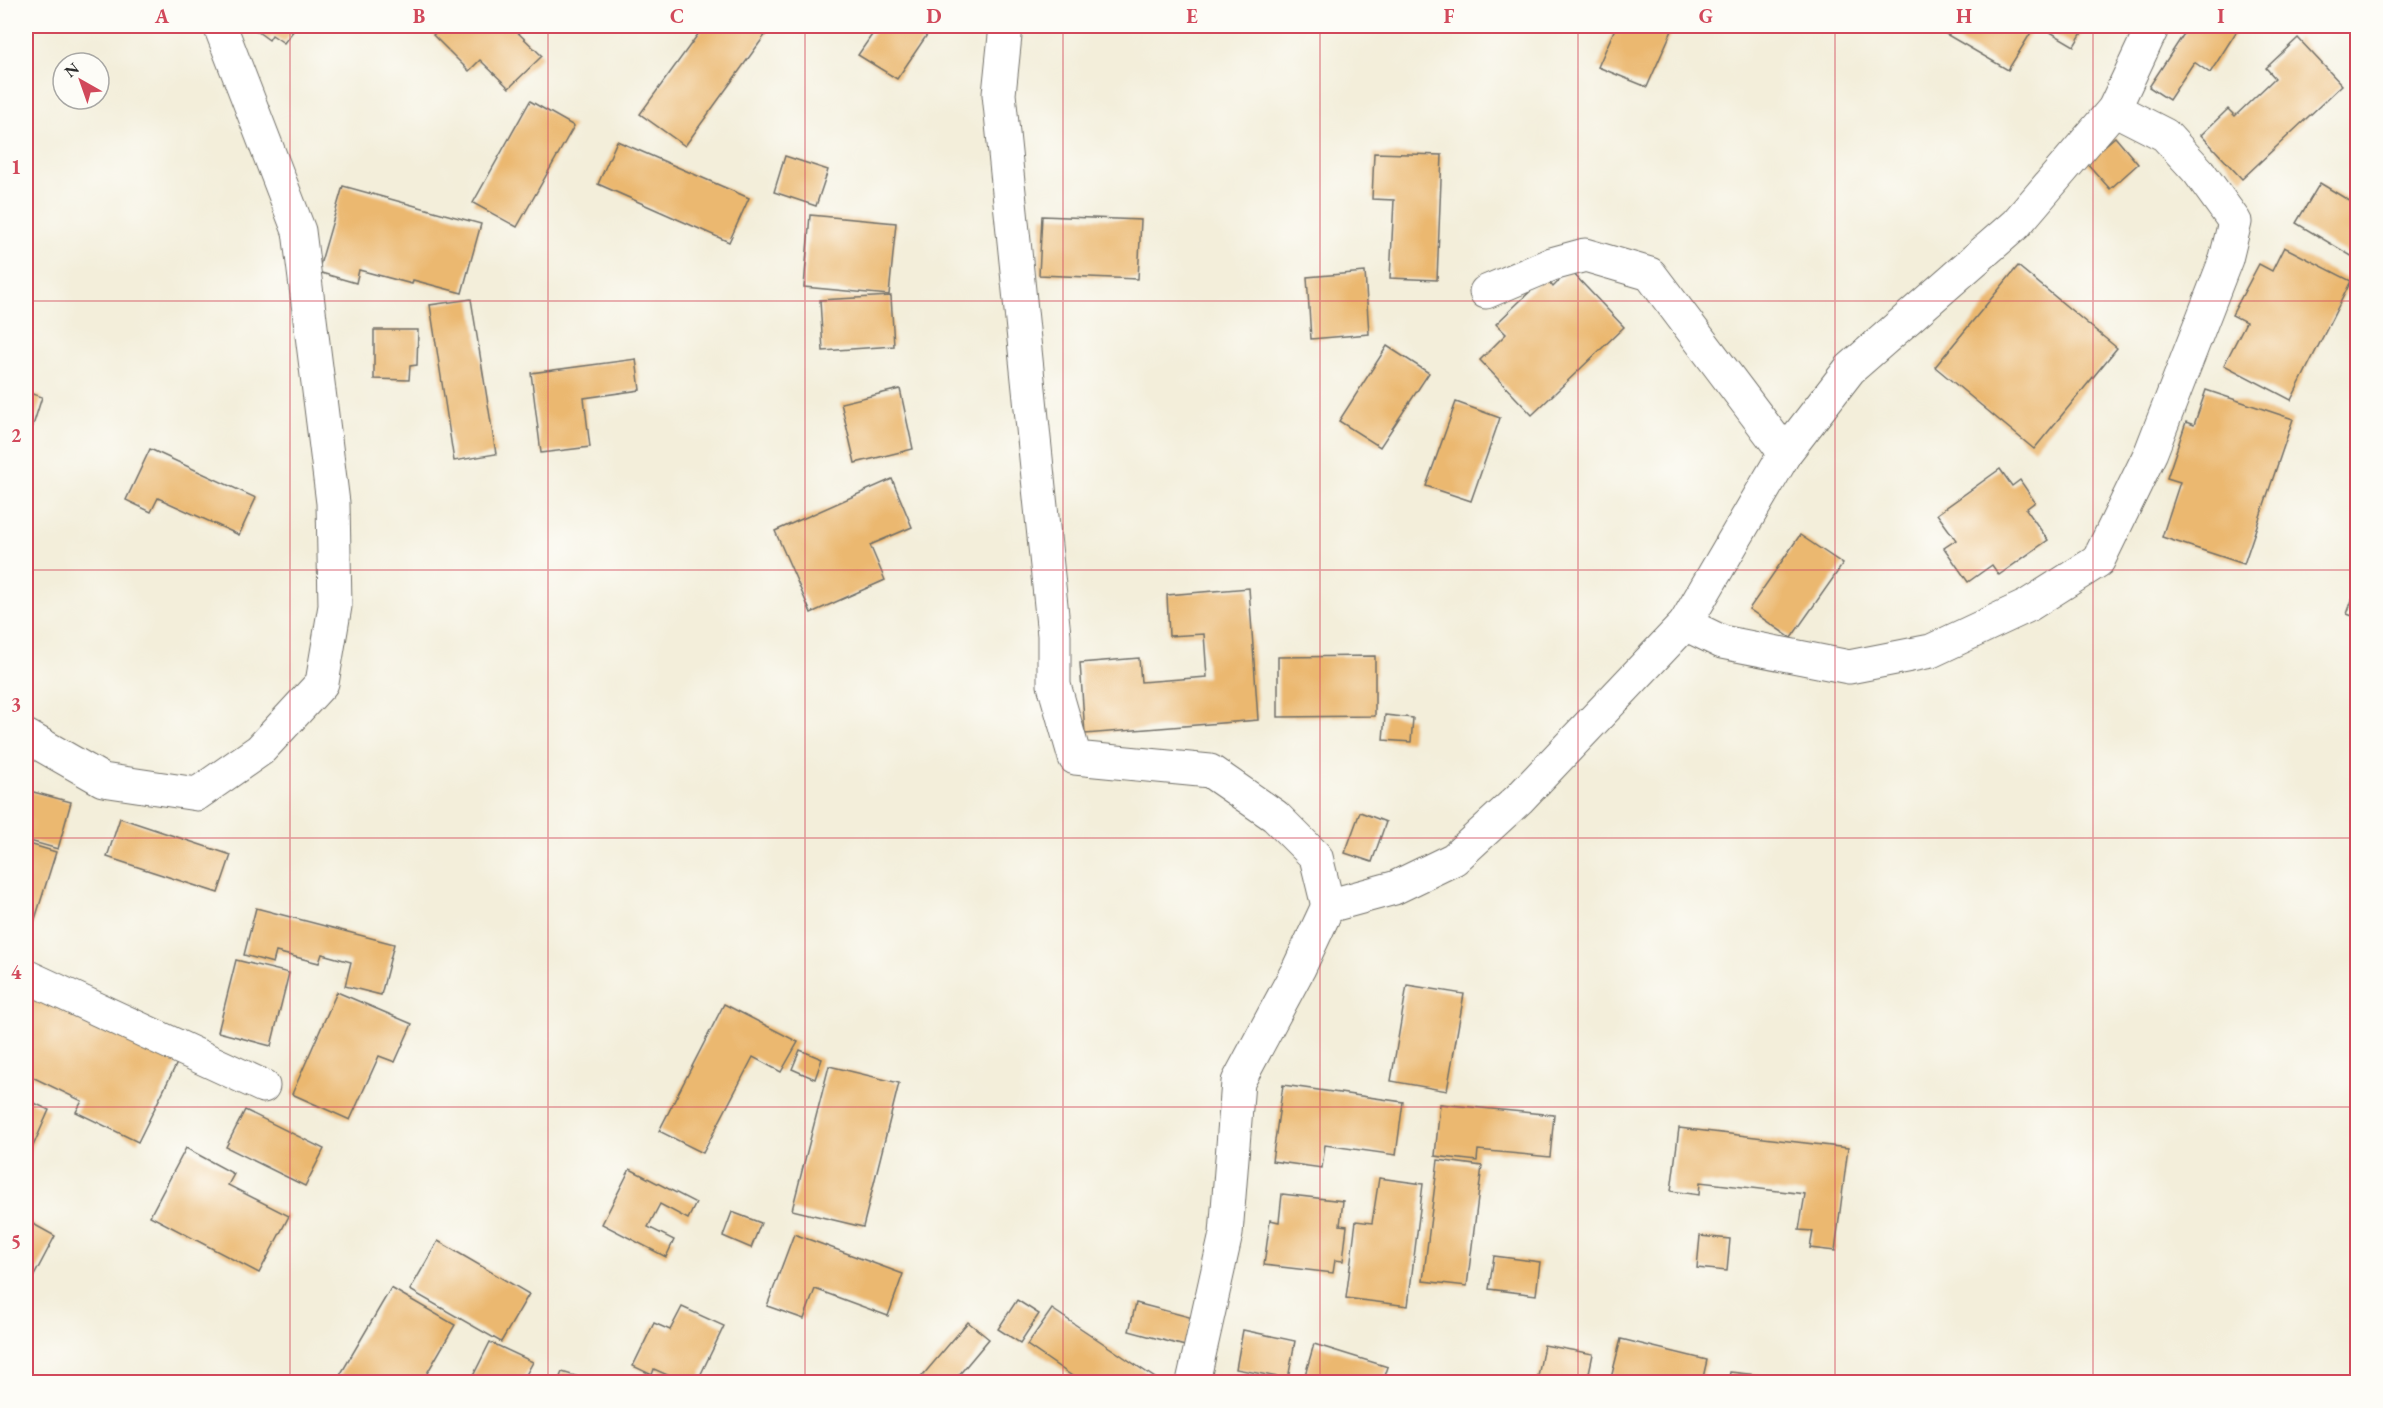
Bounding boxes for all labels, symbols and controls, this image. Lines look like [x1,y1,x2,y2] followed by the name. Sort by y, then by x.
[154,3,170,29] text: A
[413,3,425,29] text: B
[670,3,684,29] text: C
[926,3,942,29] text: D
[1186,3,1198,29] text: E
[1444,3,1455,29] text: F
[1699,3,1713,29] text: G
[1956,3,1972,29] text: H
[2217,3,2225,29] text: I
[51,51,111,111] north arrow
[60,58,83,82] text: N
[11,154,21,180] text: 1
[11,422,22,448] text: 2
[11,691,21,717] text: 3
[11,959,22,985] text: 4
[11,1228,21,1254] text: 5

